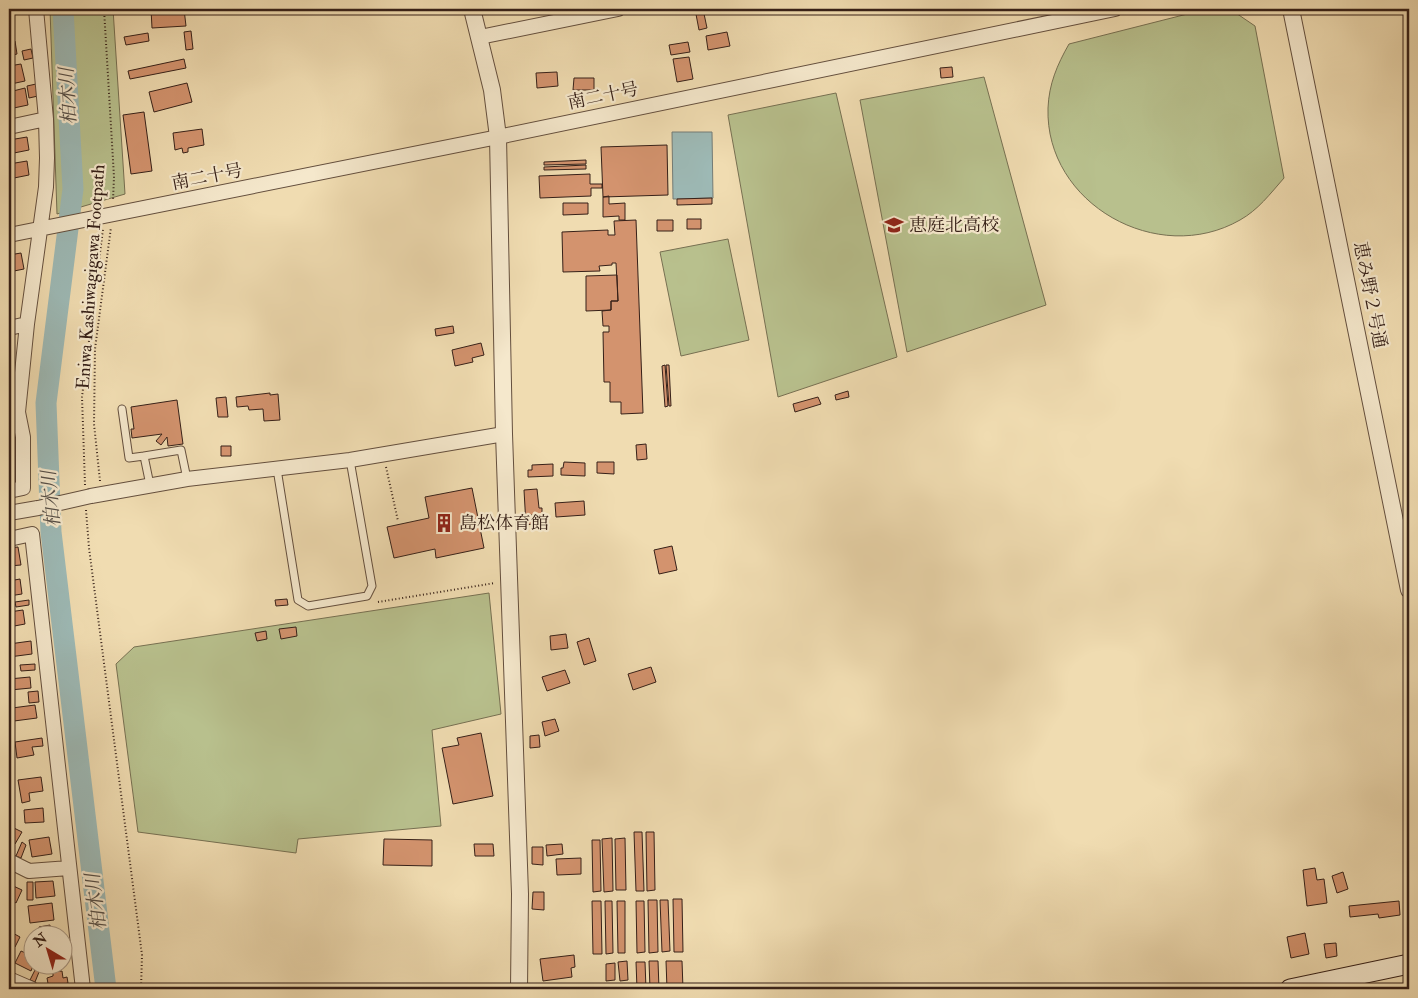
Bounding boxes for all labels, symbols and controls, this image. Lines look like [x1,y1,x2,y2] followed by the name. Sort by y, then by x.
[54,65,81,125] water label: 柏木川
[565,77,641,115] street label: 南二十号
[169,159,245,195] street label: 南二十号
[72,163,110,390] street label: Eniwa Kashiwagigawa Footpath
[883,214,905,236] school or university icon: 恵庭北高校
[909,214,999,237] place label: 恵庭北高校
[1348,240,1392,350] street label: 恵み野２号通
[36,468,65,528] water label: 柏木川
[433,512,455,534] building icon: 島松体育館
[459,512,549,535] place label: 島松体育館
[80,870,111,932] water label: 柏木川
[22,926,72,976] north arrow
[29,929,51,951] text: N

